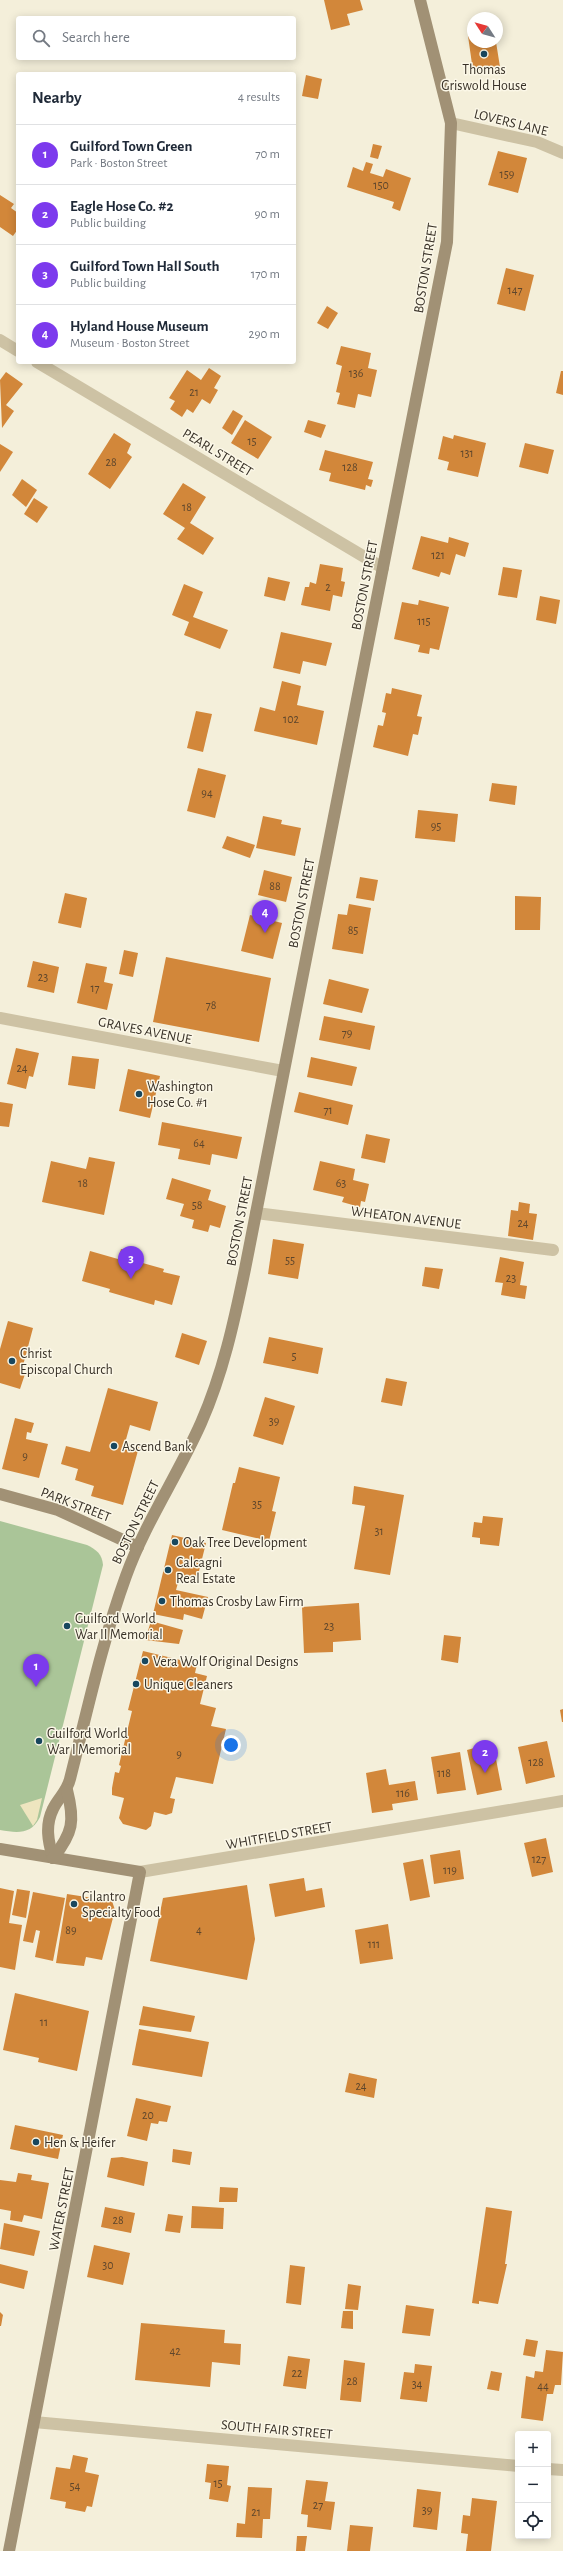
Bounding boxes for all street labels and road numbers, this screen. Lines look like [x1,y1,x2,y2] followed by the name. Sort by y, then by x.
[472,107,549,139] street label: LOVERS LANE
[412,222,440,314] street label: BOSTON STREET
[180,426,255,479] street label: PEARL STREET
[349,539,381,631] street label: BOSTON STREET
[286,857,318,949] street label: BOSTON STREET
[97,1015,193,1047] street label: GRAVES AVENUE
[224,1175,256,1267] street label: BOSTON STREET
[350,1204,462,1232] street label: WHEATON AVENUE
[110,1478,162,1567] street label: BOSTON STREET
[39,1485,113,1525] street label: PARK STREET
[225,1820,334,1852] street label: WHITFIELD STREET
[47,2166,77,2252] street label: WATER STREET
[221,2418,333,2442] street label: SOUTH FAIR STREET

